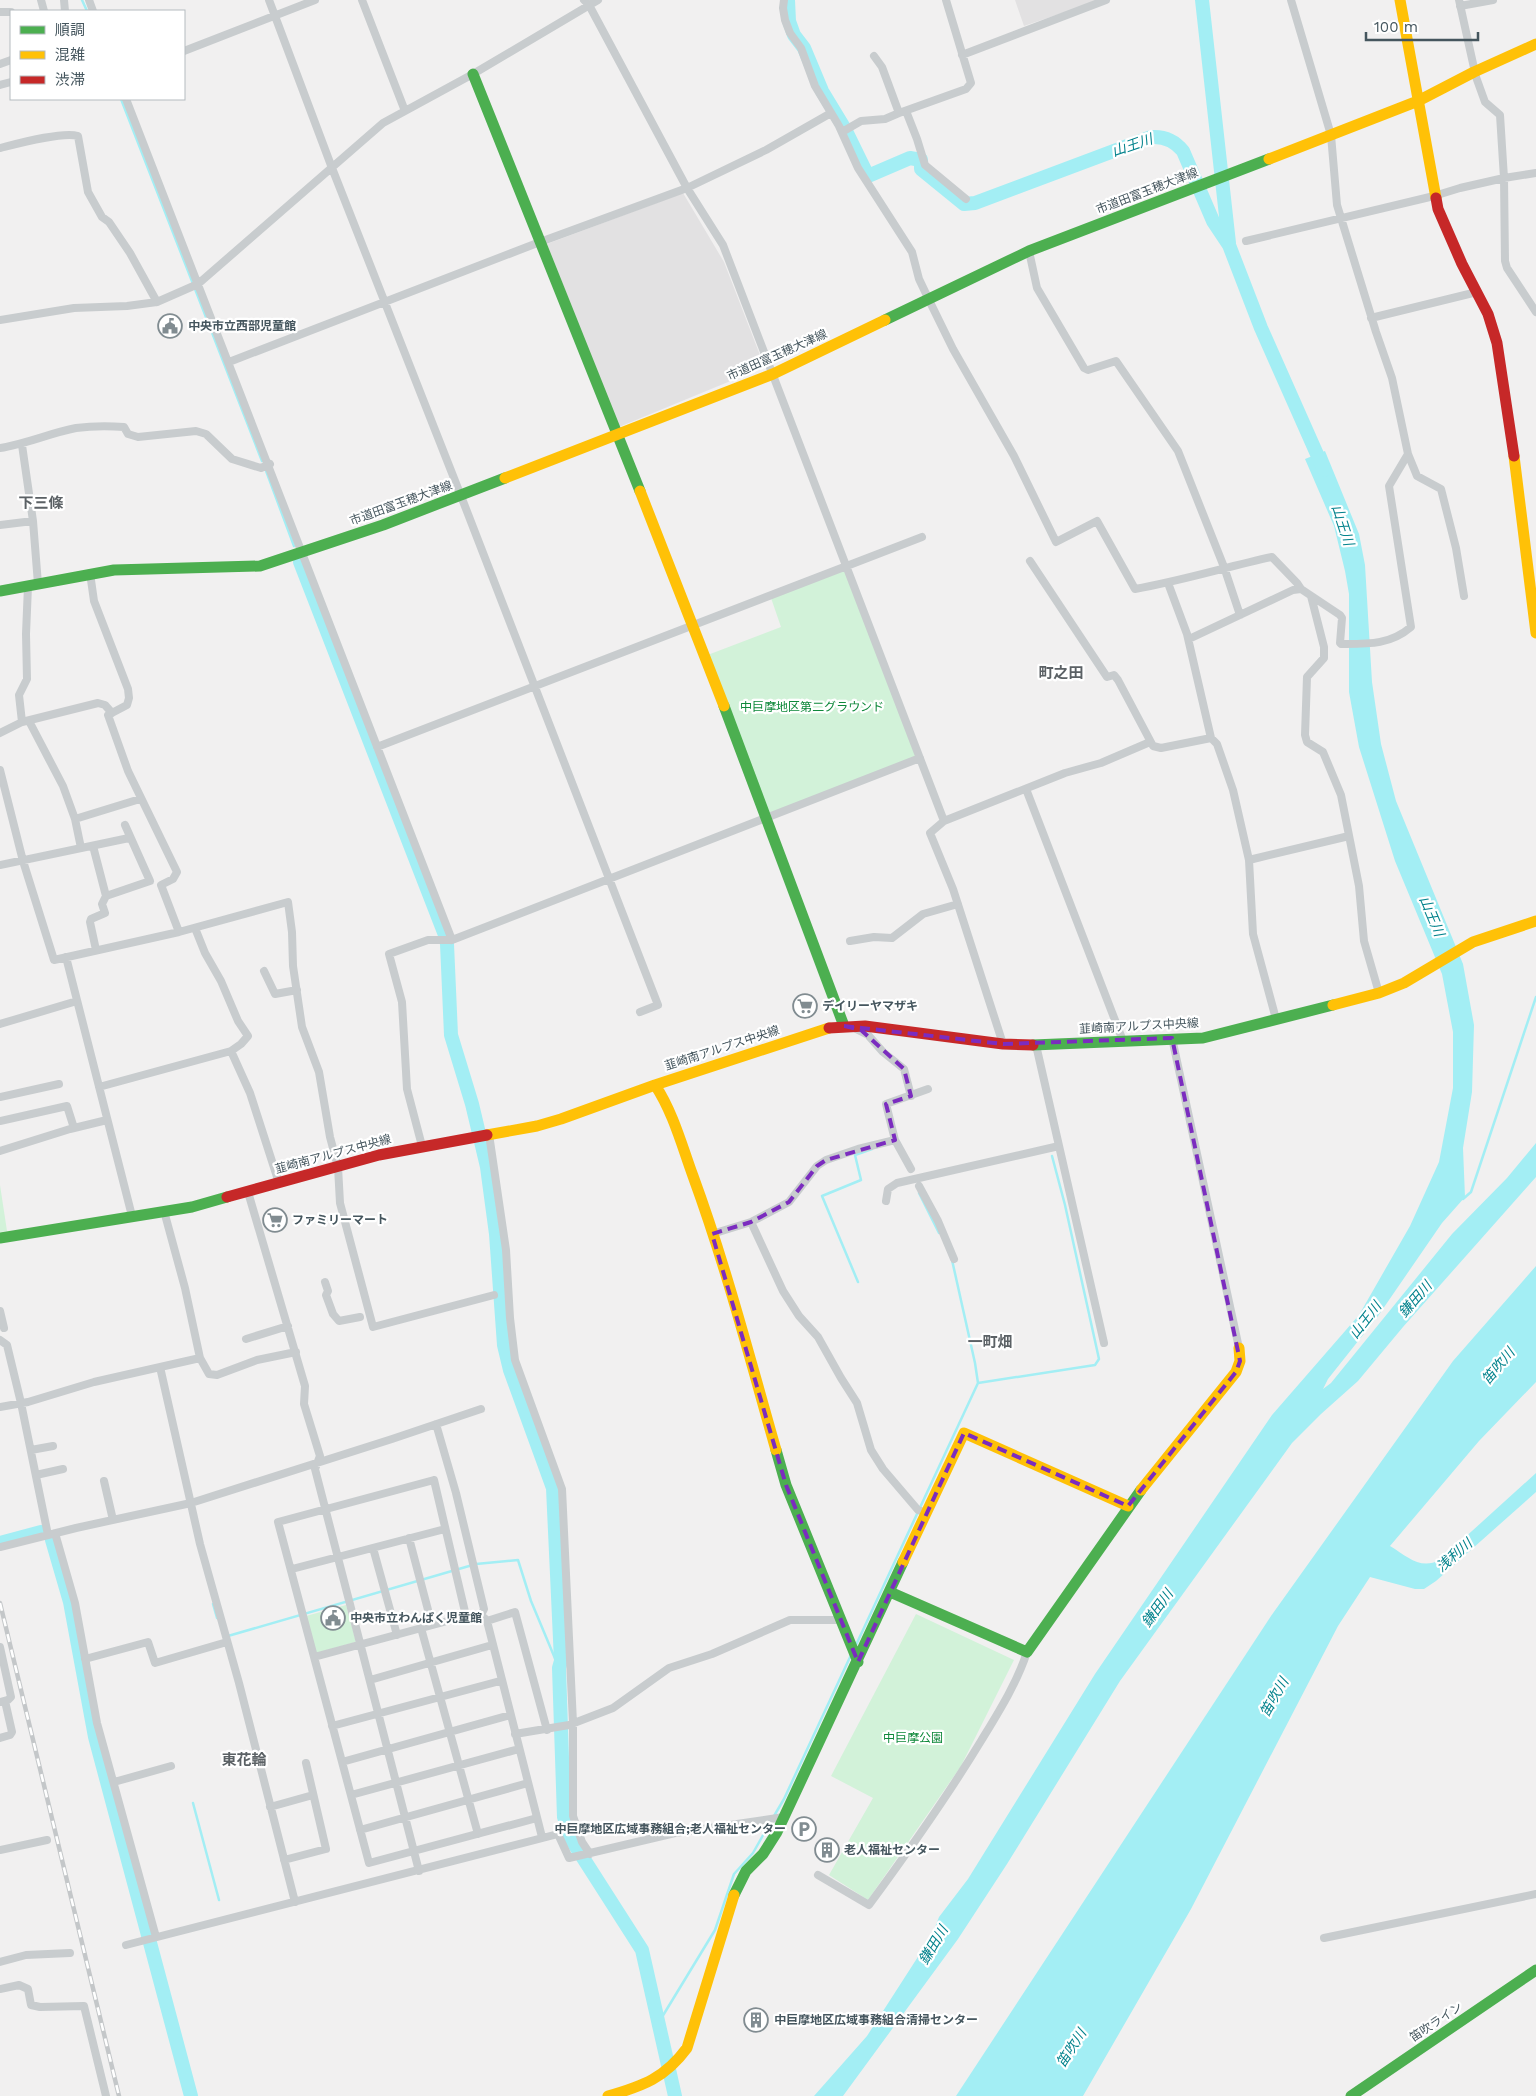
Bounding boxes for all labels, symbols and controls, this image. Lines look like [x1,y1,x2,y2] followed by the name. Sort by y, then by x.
[10,10,185,100] legend
[1366,10,1478,42] scale bar
[1374,18,1418,36] text: 100 m
[55,21,85,39] text: 順調
[55,46,85,64] text: 混雑
[55,71,85,89] text: 渋滞
[1110,130,1156,159] water label: 山王川
[1094,165,1200,217] street label: 市道田富玉穂大津線
[157,313,183,339] public building icon: 中央市立西部児童館
[188,319,296,333] place label: 中央市立西部児童館
[725,327,829,383] street label: 市道田富玉穂大津線
[348,478,454,528] street label: 市道田富玉穂大津線
[18,494,64,512] district label: 下三條
[1329,503,1358,549] water label: 山王川
[1038,664,1084,682] district label: 町之田
[740,700,884,714] park label: 中巨摩地区第二グラウンド
[1416,894,1448,940] water label: 山王川
[792,993,818,1019] supermarket icon: デイリーヤマザキ
[822,999,918,1013] place label: デイリーヤマザキ
[1079,1016,1199,1036] street label: 韮崎南アルプス中央線
[663,1023,781,1073] street label: 韮崎南アルプス中央線
[273,1132,393,1176] street label: 韮崎南アルプス中央線
[262,1207,288,1233] supermarket icon: ファミリーマート
[292,1213,388,1227] place label: ファミリーマート
[1395,1276,1436,1320] water label: 鎌田川
[1346,1297,1385,1341] water label: 山王川
[967,1333,1013,1351] district label: 一町畑
[1478,1343,1519,1387] water label: 笛吹川
[1433,1534,1477,1575] water label: 浅利川
[1138,1585,1177,1630] water label: 鎌田川
[320,1605,346,1631] public building icon: 中央市立わんぱく児童館
[350,1611,482,1625] place label: 中央市立わんぱく児童館
[1257,1673,1292,1719] water label: 笛吹川
[883,1731,943,1745] park label: 中巨摩公園
[221,1751,267,1769] district label: 東花輪
[791,1816,817,1842] parking icon: 中巨摩地区広域事務組合;老人福祉センター
[554,1822,786,1836] place label: 中巨摩地区広域事務組合;老人福祉センター
[814,1837,840,1863] building icon: 老人福祉センター
[844,1843,940,1857] place label: 老人福祉センター
[915,1921,952,1967] water label: 鎌田川
[1407,1999,1465,2045] street label: 笛吹ライン
[743,2007,769,2033] building icon: 中巨摩地区広域事務組合清掃センター
[774,2013,978,2027] place label: 中巨摩地区広域事務組合清掃センター
[1053,2024,1090,2070] water label: 笛吹川

